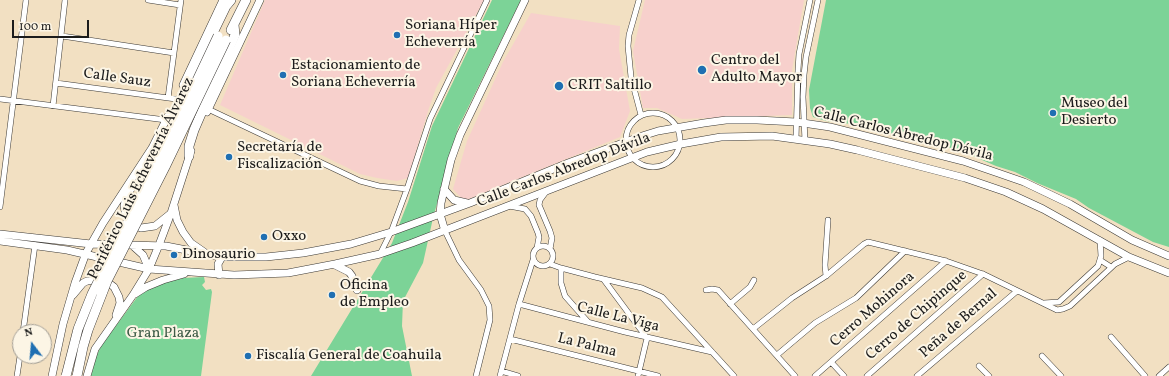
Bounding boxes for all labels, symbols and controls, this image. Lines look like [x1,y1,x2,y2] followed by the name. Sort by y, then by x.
[14,12,91,38] scale bar
[405,17,497,52] place label: Soriana Híper Echeverría
[19,19,51,35] text: 100 m
[392,30,402,40] marker: Soriana Híper Echeverría
[711,52,802,87] place label: Centro del Adulto Mayor
[291,57,420,92] place label: Estacionamiento de Soriana Echeverría
[696,64,708,76] marker: Centro del Adulto Mayor
[82,65,152,93] street label: Calle Sauz
[278,70,288,80] marker: Estacionamiento de Soriana Echeverría
[85,75,199,283] street label: Periférico Luis Echeverría Álvarez
[568,77,652,95] place label: CRIT Saltillo
[553,80,565,92] marker: CRIT Saltillo
[1061,95,1128,130] place label: Museo del Desierto
[811,104,995,166] street label: Calle Carlos Abredop Dávila
[1048,108,1058,118] marker: Museo del Desierto
[475,130,653,212] street label: Calle Carlos Abredop Dávila
[237,139,322,174] place label: Secretaría de Fiscalización
[224,152,234,162] marker: Secretaría de Fiscalización
[272,228,306,246] place label: Oxxo
[259,232,269,242] marker: Oxxo
[182,246,256,264] place label: Dinosaurio
[169,250,179,260] marker: Dinosaurio
[863,267,971,365] street label: Cerro de Chipinque
[827,268,919,352] street label: Cerro Mohinora
[340,277,409,312] place label: Oficina de Empleo
[916,285,1002,363] street label: Peña de Bernal
[327,290,337,300] marker: Oficina de Empleo
[575,299,661,337] street label: Calle La Viga
[12,324,52,364] north arrow
[23,325,35,341] text: N
[127,325,199,343] park label: Gran Plaza
[556,330,618,362] street label: La Palma
[256,347,442,365] place label: Fiscalía General de Coahuila
[243,351,253,361] marker: Fiscalía General de Coahuila

